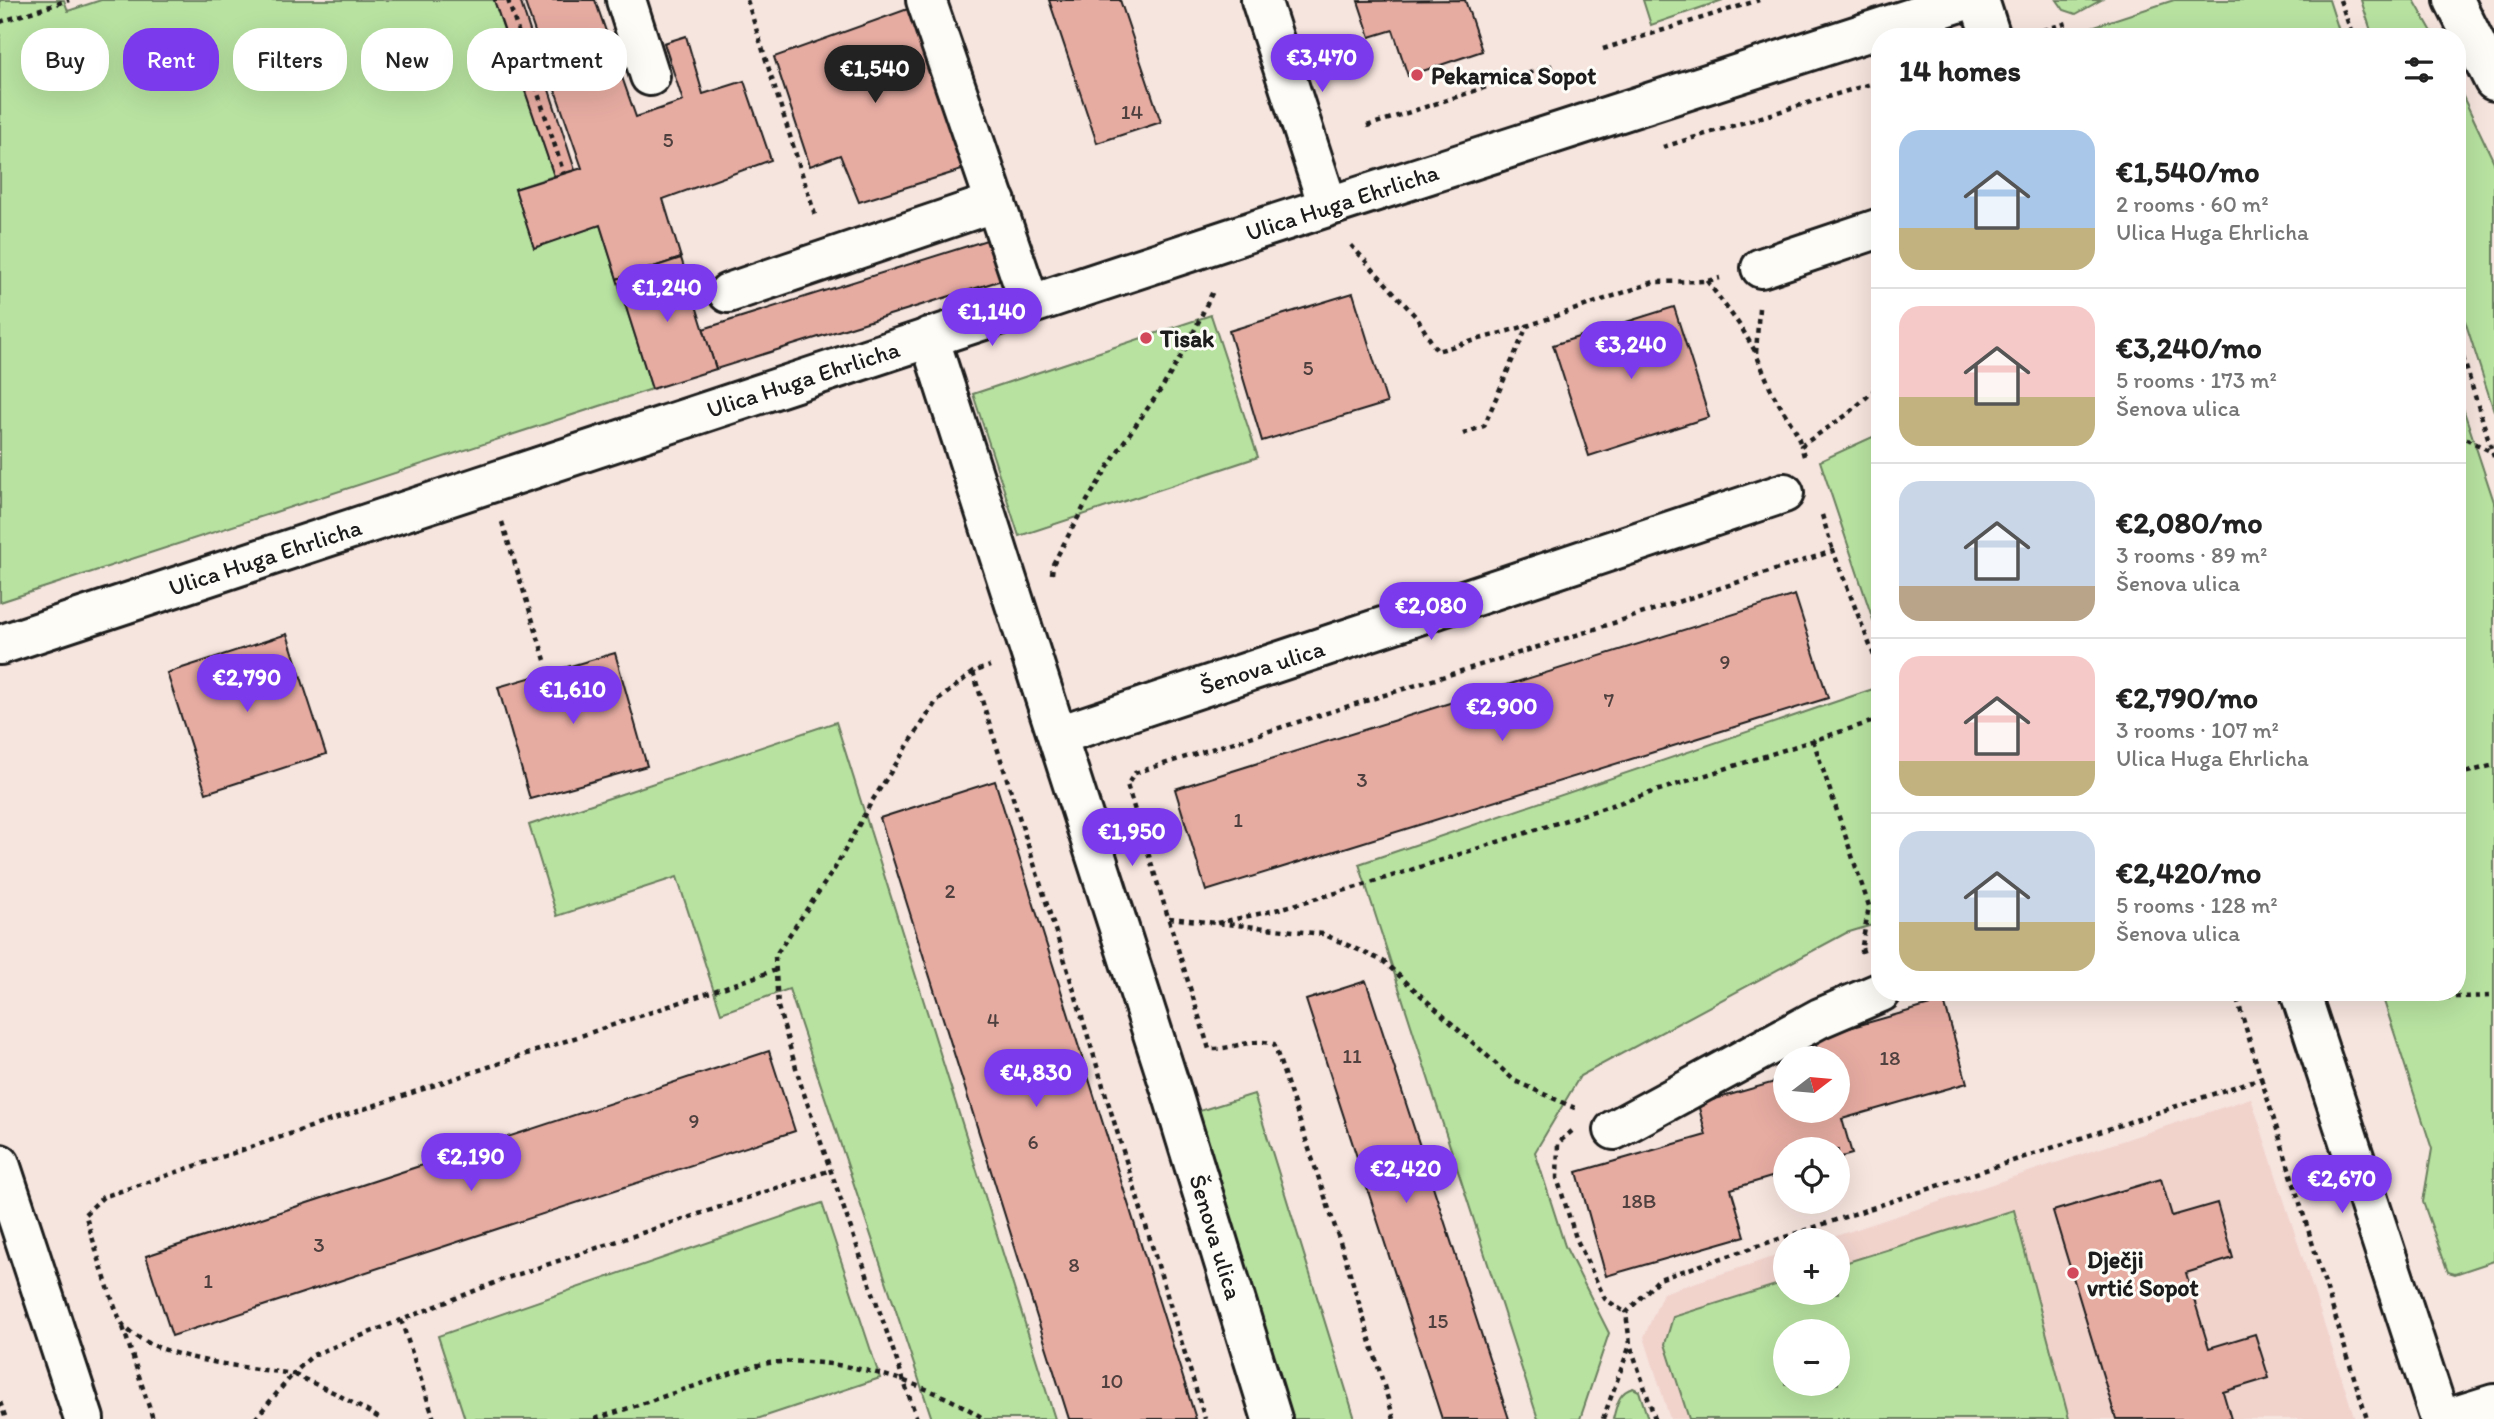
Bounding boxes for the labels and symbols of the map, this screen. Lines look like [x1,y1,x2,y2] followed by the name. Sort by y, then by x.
[1265,34,1379,94] pin: €3,470
[818,46,932,105] pin: €1,540
[1431,61,1596,91] place label: Pekarnica Sopot
[1409,67,1425,83] marker: Pekarnica Sopot
[1121,99,1144,124] house number: 14
[662,127,674,152] house number: 5
[1242,157,1443,247] street label: Ulica Huga Ehrlicha
[610,264,724,324] pin: €1,240
[935,288,1049,348] pin: €1,140
[1574,322,1688,381] pin: €3,240
[1159,324,1215,353] place label: Tisak
[1138,330,1154,346] marker: Tisak
[703,334,904,424] street label: Ulica Huga Ehrlicha
[1302,355,1314,380] house number: 5
[165,512,366,602] street label: Ulica Huga Ehrlicha
[1374,582,1488,642] pin: €2,080
[1196,633,1329,701] street label: Šenova ulica
[1720,649,1730,674] house number: 9
[190,654,304,714] pin: €2,790
[516,666,630,726] pin: €1,610
[1445,684,1559,743] pin: €2,900
[1604,687,1614,712] house number: 7
[1356,767,1368,792] house number: 3
[1233,807,1243,832] house number: 1
[1075,808,1189,868] pin: €1,950
[944,878,956,903] house number: 2
[987,1007,1000,1032] house number: 4
[1342,1043,1362,1068] house number: 11
[1879,1045,1901,1070] house number: 18
[1773,1046,1850,1124] north arrow
[979,1050,1093,1109] pin: €4,830
[689,1108,699,1133] house number: 9
[1027,1129,1039,1154] house number: 6
[414,1134,528,1193] pin: €2,190
[1349,1146,1463,1205] pin: €2,420
[2285,1156,2399,1215] pin: €2,670
[1183,1171,1249,1304] street label: Šenova ulica
[1622,1188,1656,1213] house number: 18B
[313,1232,325,1257] house number: 3
[2087,1245,2199,1303] place label: Dječji vrtić Sopot
[1068,1252,1080,1277] house number: 8
[2065,1265,2081,1281] marker: Dječji vrtić Sopot
[203,1268,213,1293] house number: 1
[1428,1308,1448,1333] house number: 15
[1101,1368,1123,1393] house number: 10

